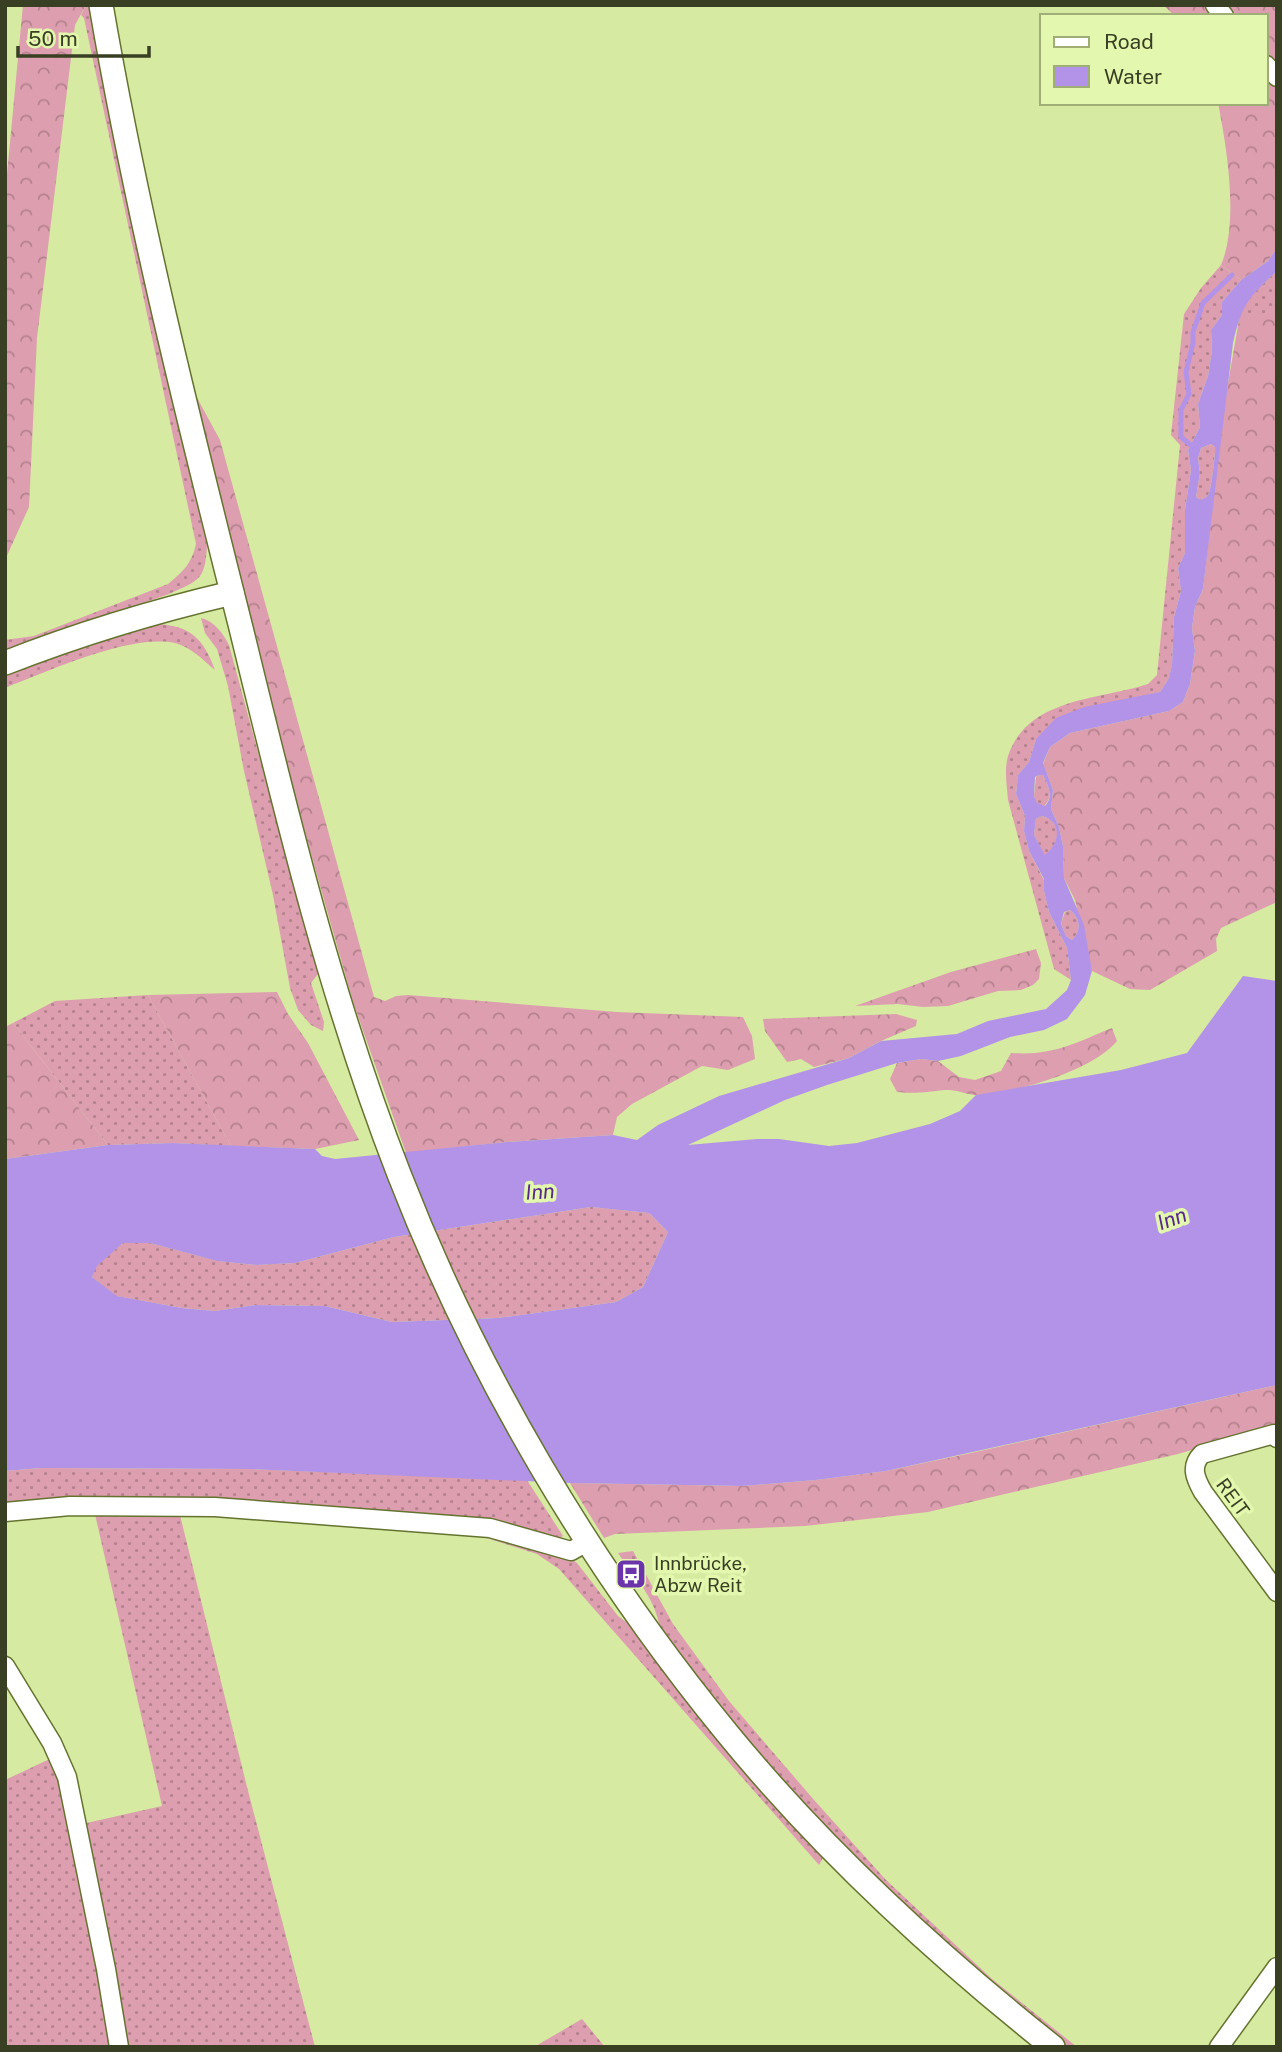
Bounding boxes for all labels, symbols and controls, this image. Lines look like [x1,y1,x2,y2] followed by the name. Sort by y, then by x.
[18,14,149,58] scale bar
[1040,14,1268,105] legend
[28,26,78,51] text: 50 m
[1104,29,1154,54] text: Road
[1104,64,1162,89] text: Water
[525,1178,555,1205] water label: Inn
[1154,1202,1190,1235] water label: Inn
[1212,1474,1254,1520] street label: REIT
[654,1552,747,1596] place label: Innbrücke, Abzw Reit
[614,1557,648,1591] bus stop icon: Innbrücke, Abzw Reit

